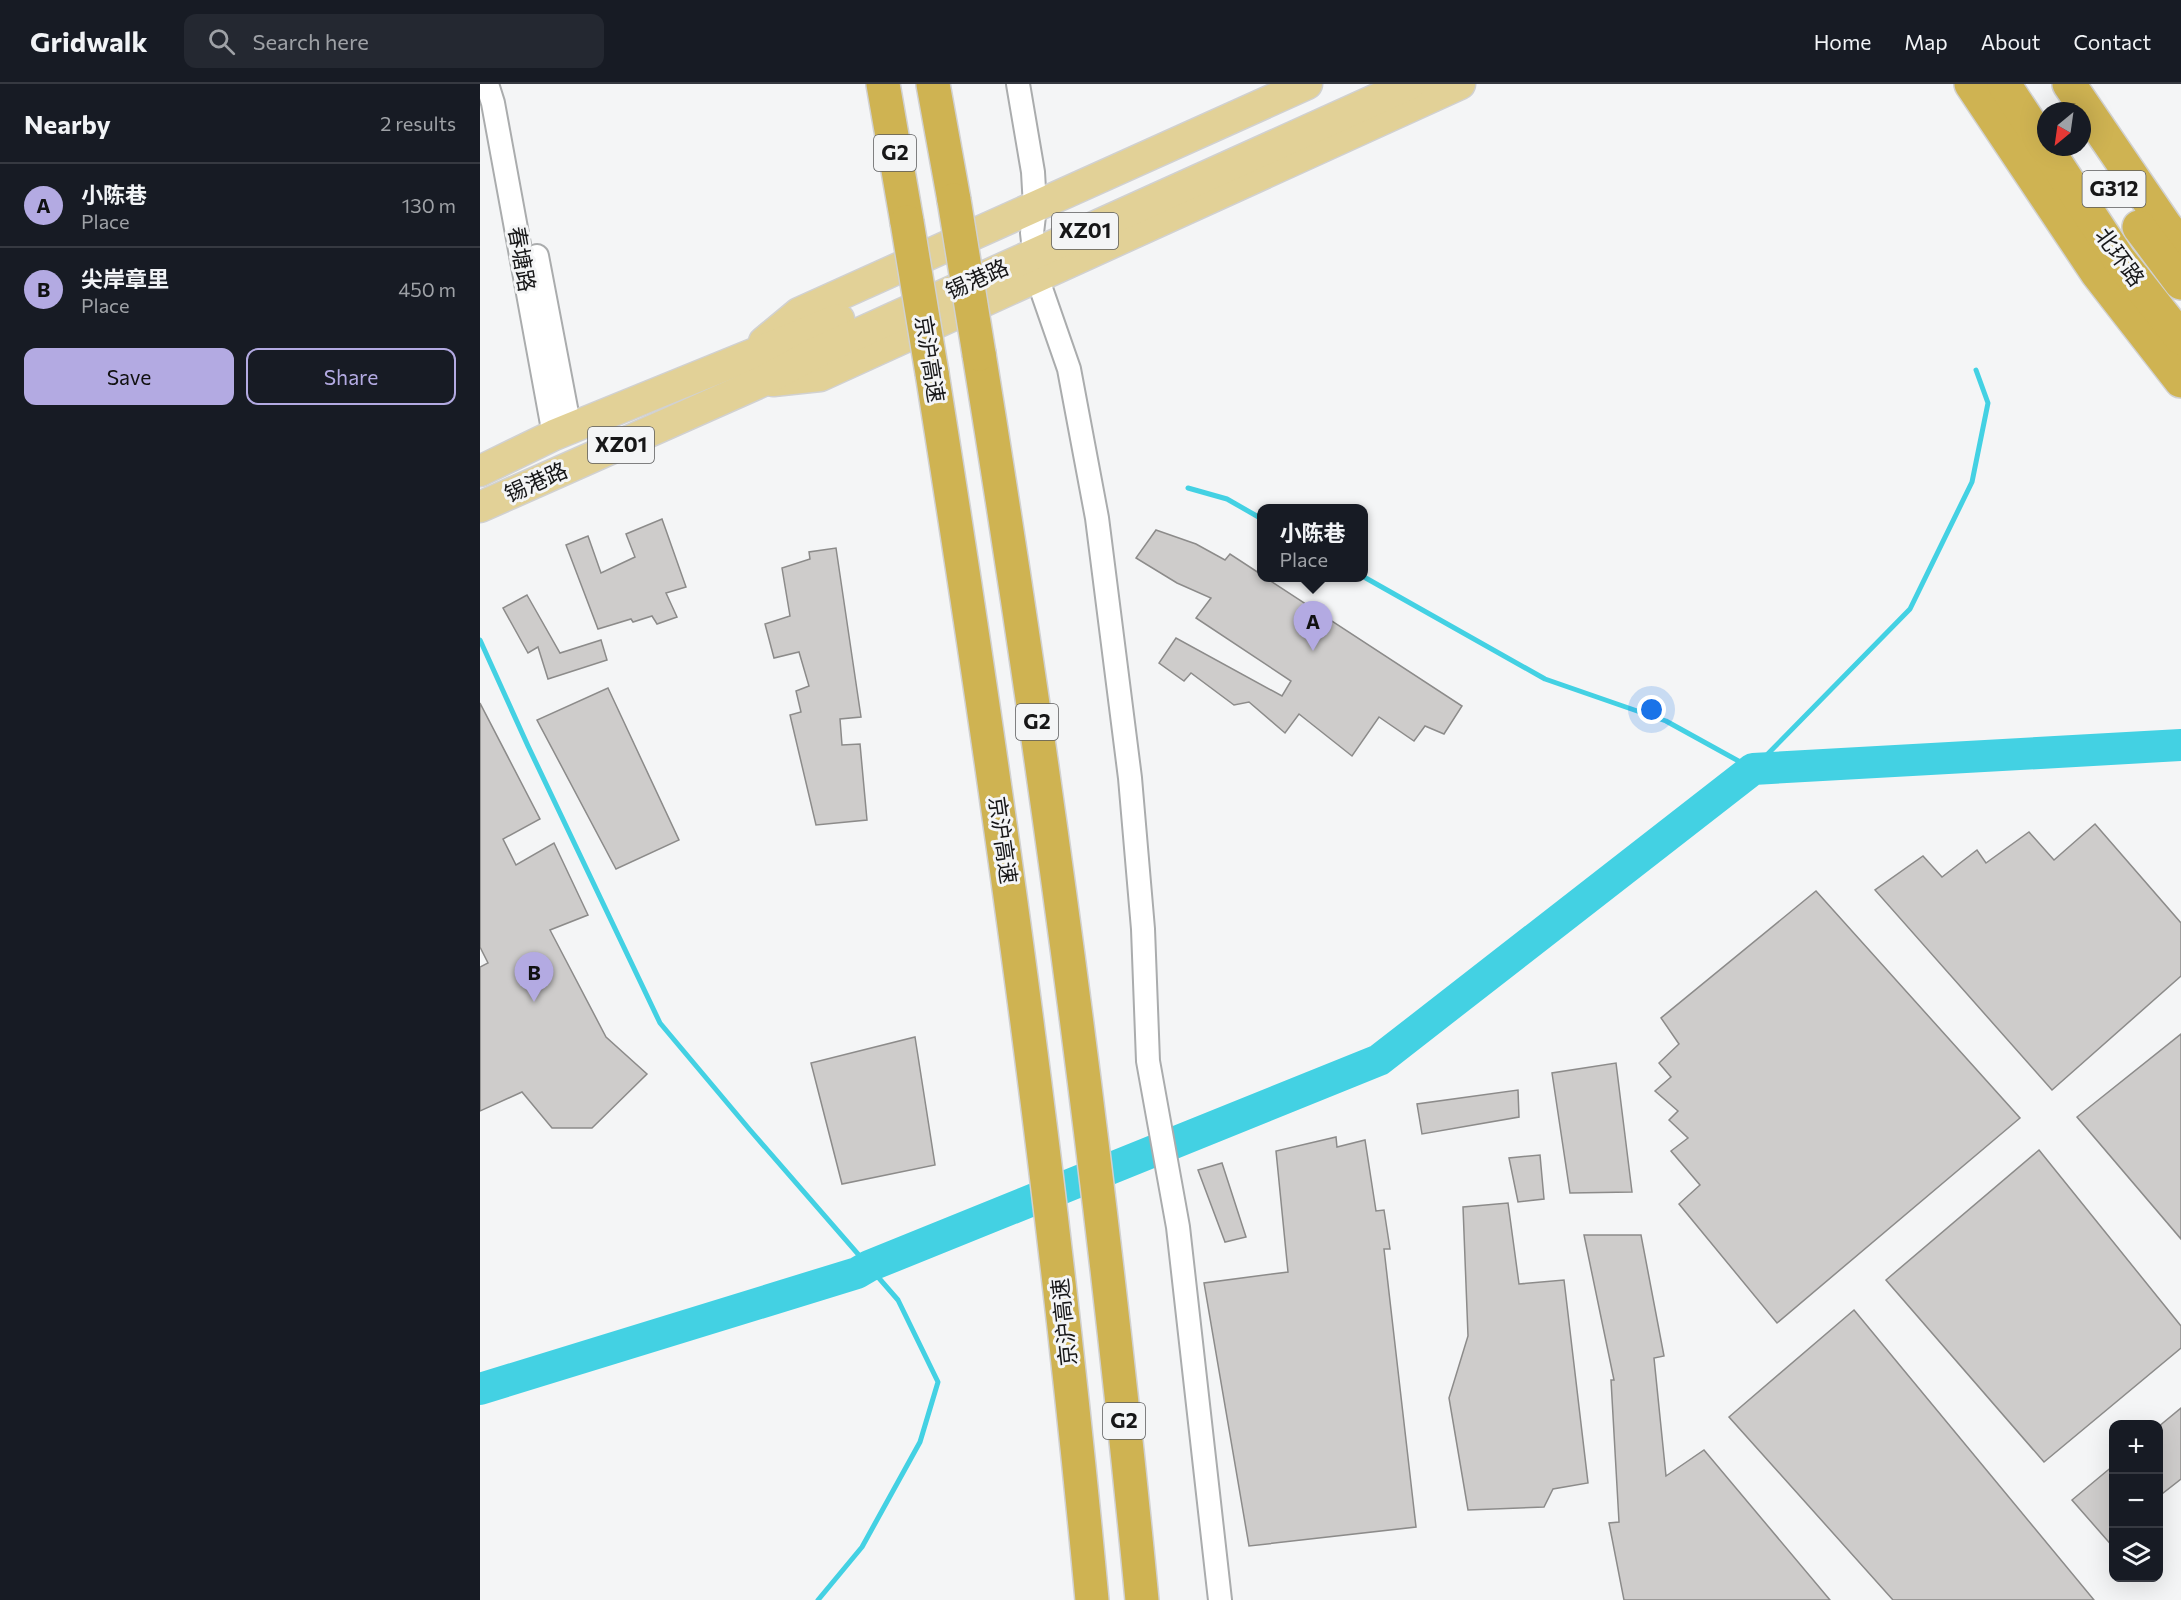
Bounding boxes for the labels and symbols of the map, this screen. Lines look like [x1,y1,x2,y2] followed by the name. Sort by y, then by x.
[2037,102,2091,156] north arrow
[874,135,916,171] road number: G2
[2082,171,2146,207] road number: G312
[1052,213,1118,249] road number: XZ01
[2090,222,2151,291] street label: 北环路
[503,224,542,294] street label: 春塘路
[941,253,1012,304] street label: 锡港路
[910,313,951,404] street label: 京沪高速
[588,427,654,463] road number: XZ01
[500,456,571,507] street label: 锡港路
[1294,602,1332,651] pin: A
[1637,695,1666,724] your location
[1016,704,1058,740] road number: G2
[984,794,1023,885] street label: 京沪高速
[514,952,554,1002] pin: B
[1045,1277,1082,1367] street label: 京沪高速
[1103,1403,1145,1439] road number: G2

